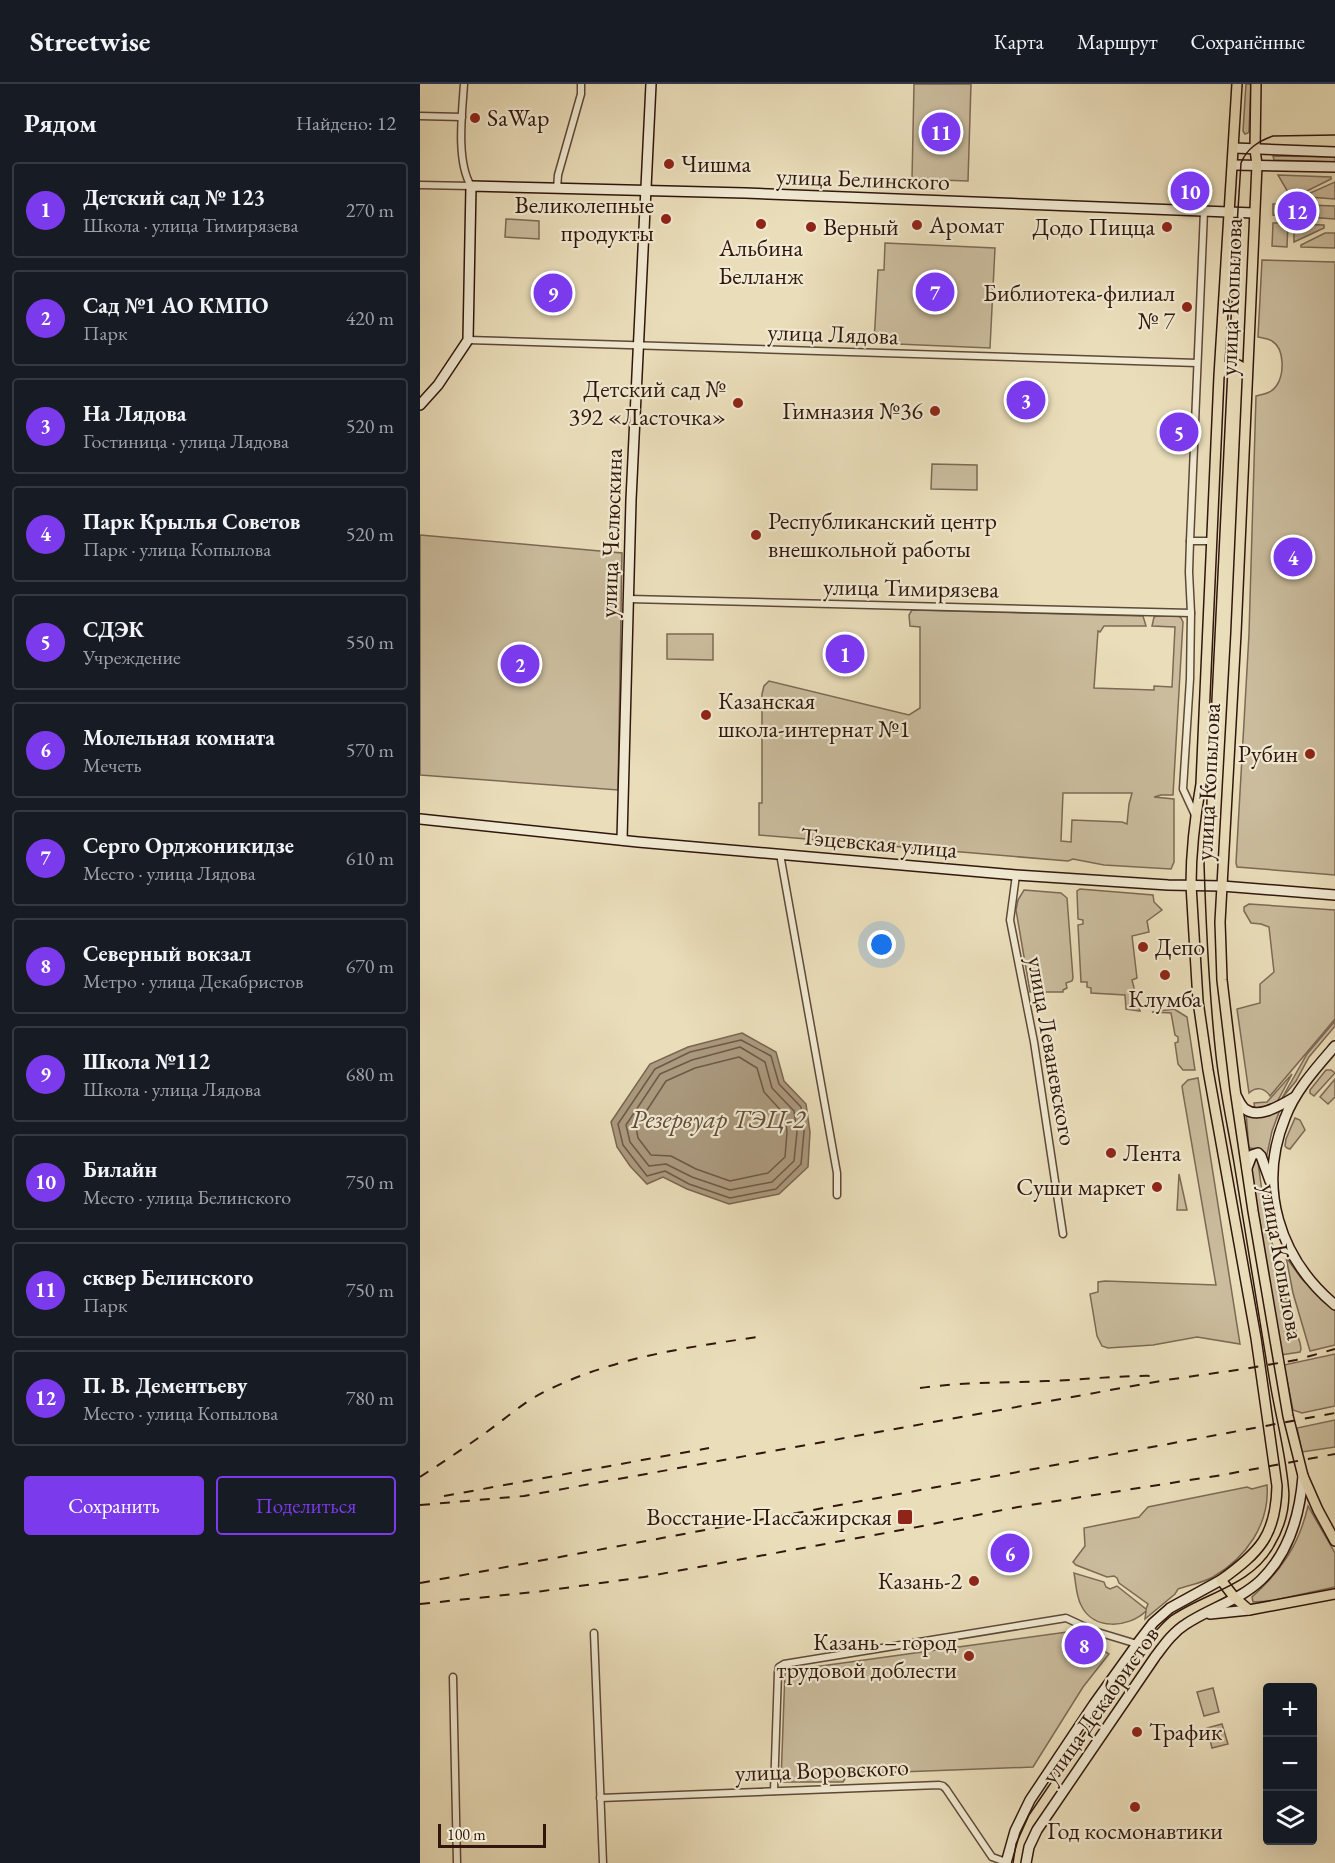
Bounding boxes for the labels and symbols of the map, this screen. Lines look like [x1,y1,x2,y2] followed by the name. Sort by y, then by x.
[487,102,549,133] place label: SaWap
[922,110,960,154] pin: 11
[468,111,482,125] marker: SaWap
[681,148,752,179] place label: Чишма
[662,157,676,171] marker: Чишма
[776,160,950,197] street label: улица Белинского
[1170,168,1210,214] pin: 10
[1278,188,1316,234] pin: 12
[515,189,654,248] place label: Великолепные продукты
[928,209,1004,240] place label: Аромат
[823,211,899,242] place label: Верный
[1032,211,1155,242] place label: Додо Пицца
[659,212,673,226] marker: Великолепные продукты
[754,217,768,231] marker: Альбина Белланж
[1212,217,1249,376] street label: улица Копылова
[910,218,924,232] marker: Аромат
[804,220,818,234] marker: Верный
[1160,220,1174,234] marker: Додо Пицца
[718,232,804,291] place label: Альбина Белланж
[534,270,572,316] pin: 9
[916,270,954,314] pin: 7
[983,277,1175,336] place label: Библиотека-филиал № 7
[1180,300,1194,314] marker: Библиотека-филиал № 7
[767,316,900,351] street label: улица Лядова
[569,373,726,432] place label: Детский сад № 392 «Ласточка»
[1006,378,1046,422] pin: 3
[782,395,923,426] place label: Гимназия №36
[731,396,745,410] marker: Детский сад № 392 «Ласточка»
[928,404,942,418] marker: Гимназия №36
[1160,410,1198,454] pin: 5
[592,447,629,618] street label: улица Челюскина
[768,505,997,564] place label: Республиканский центр внешкольной работы
[749,528,763,542] marker: Республиканский центр внешкольной работы
[1274,534,1312,580] pin: 4
[823,570,1000,605] street label: улица Тимирязева
[826,632,864,676] pin: 1
[500,642,540,686] pin: 2
[718,685,910,744] place label: Казанская школа-интернат №1
[1188,702,1227,862] street label: улица Копылова
[699,708,713,722] marker: Казанская школа-интернат №1
[1238,738,1298,769] place label: Рубин
[1303,747,1317,761] marker: Рубин
[799,820,959,865] street label: Тэцевская улица
[867,930,896,959] your location
[1155,931,1205,962] place label: Депо
[1136,940,1150,954] marker: Депо
[1021,954,1084,1148] street label: улица Леваневского
[1158,968,1172,982] marker: Клумба
[1128,983,1202,1014] place label: Клумба
[631,1102,807,1136] water label: Резервуар ТЭЦ-2
[1123,1137,1182,1168] place label: Лента
[1104,1146,1118,1160] marker: Лента
[1016,1171,1145,1202] place label: Суши маркет
[1150,1180,1164,1194] marker: Суши маркет
[1254,1181,1312,1343] street label: улица Копылова
[646,1501,892,1532] place label: Восстание-Пассажирская
[896,1508,914,1526] marker: Восстание-Пассажирская
[990,1530,1030,1576] pin: 6
[878,1565,962,1596] place label: Казань-2
[967,1574,981,1588] marker: Казань-2
[1034,1620,1166,1790] street label: улица Декабристов
[1064,1622,1104,1668] pin: 8
[777,1626,957,1685] place label: Казань – город трудовой доблести
[962,1649,976,1663] marker: Казань – город трудовой доблести
[1149,1716,1223,1747] place label: Трафик
[1130,1725,1144,1739] marker: Трафик
[735,1751,910,1788] street label: улица Воровского
[1128,1800,1142,1814] marker: Год космонавтики
[1047,1815,1223,1846] place label: Год космонавтики
[438,1821,546,1848] scale bar

